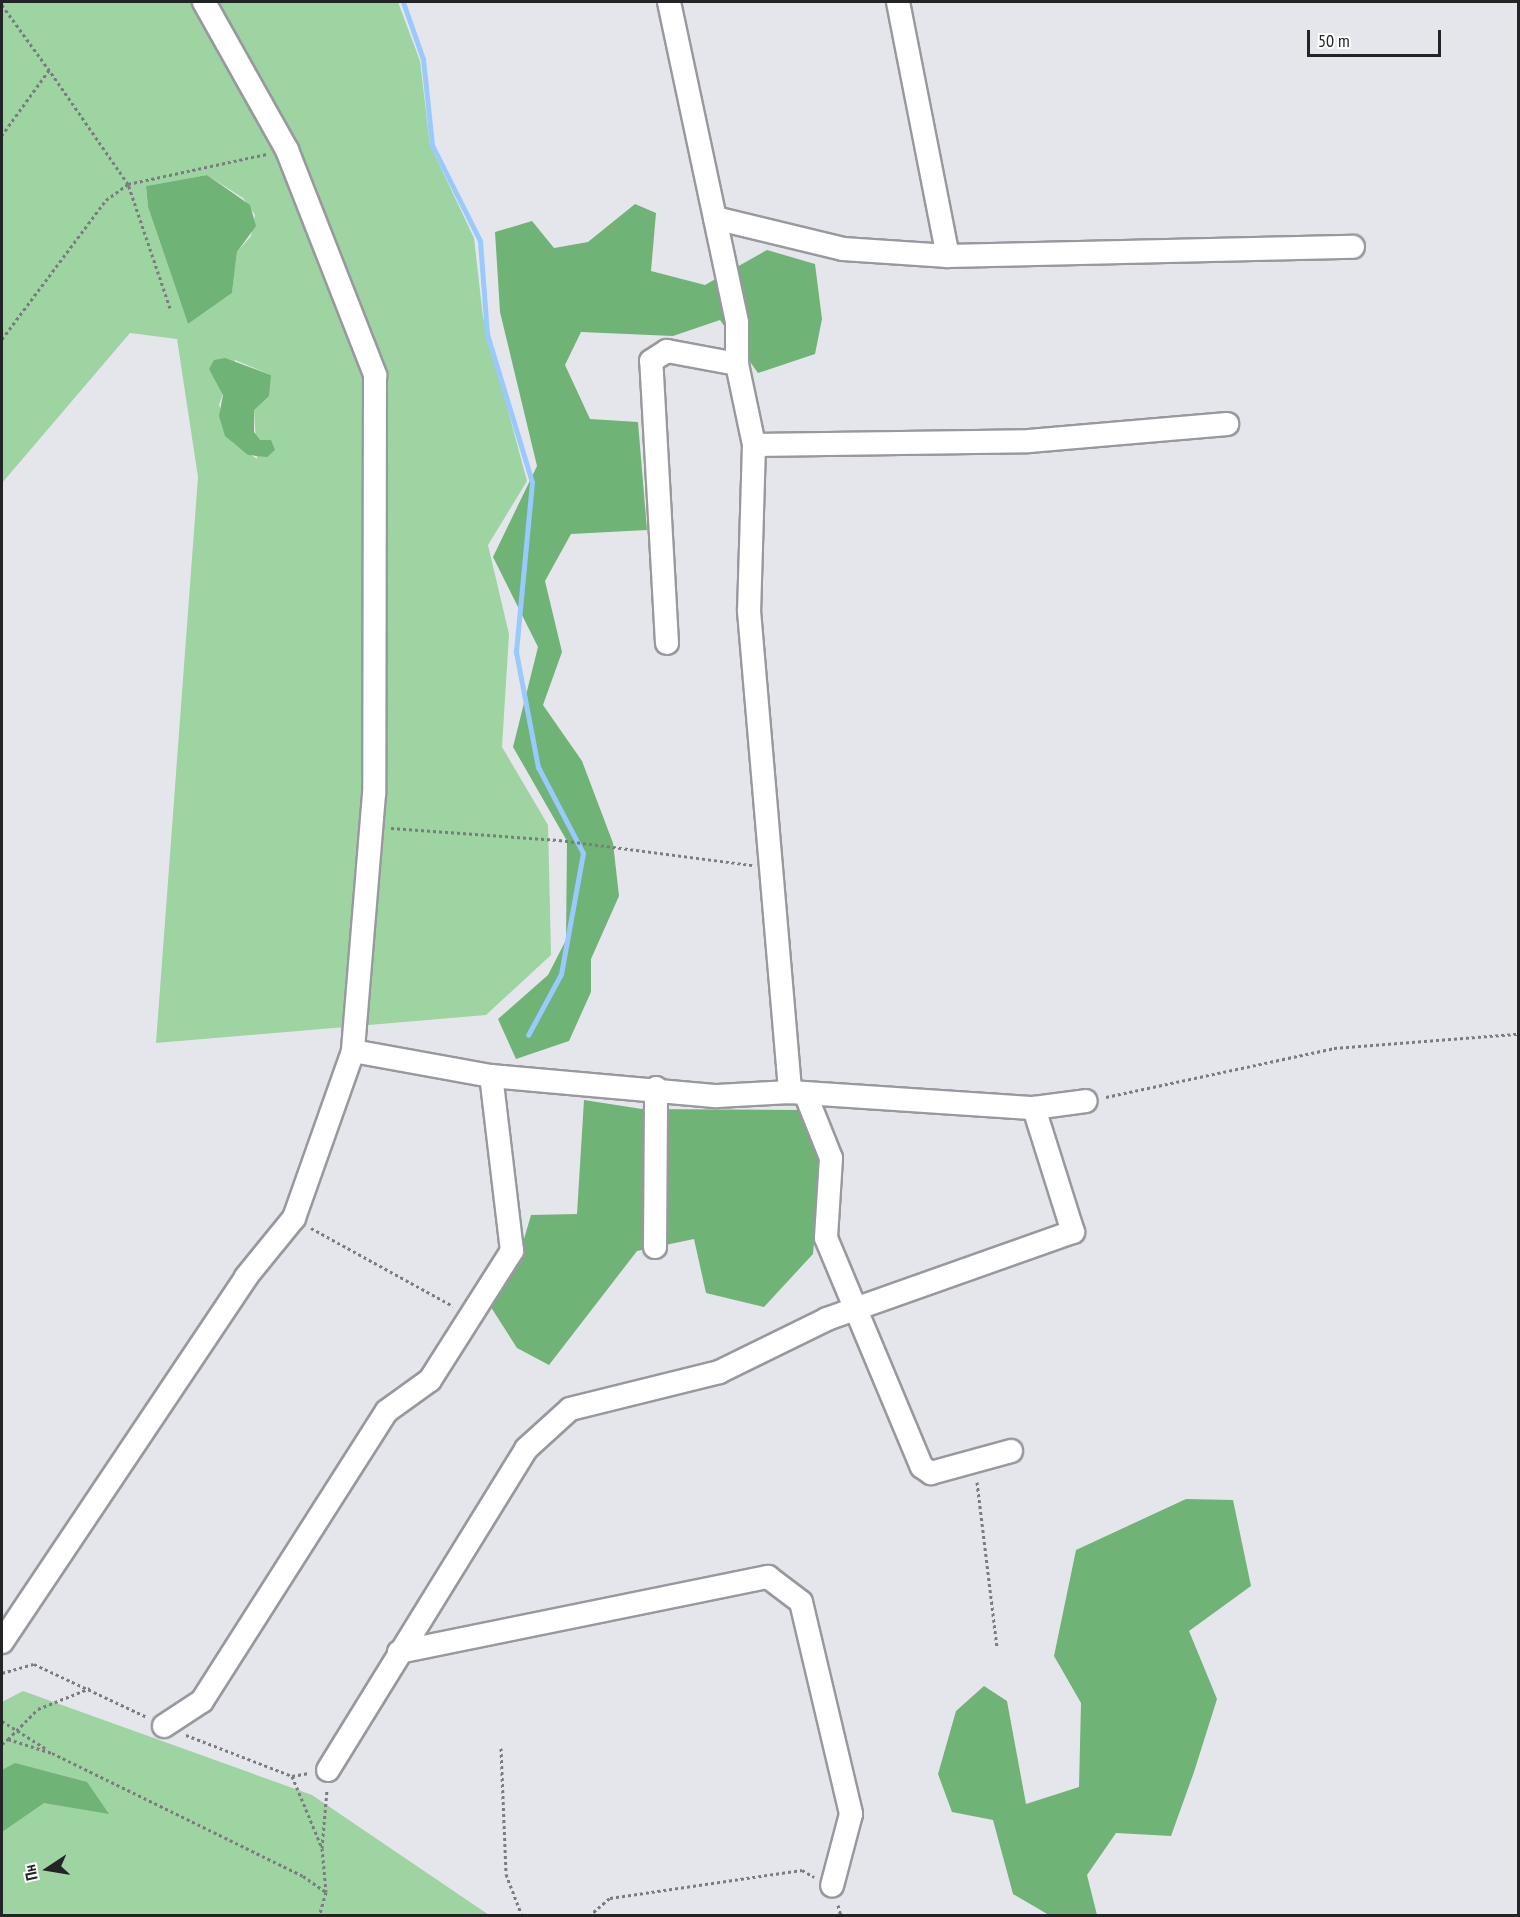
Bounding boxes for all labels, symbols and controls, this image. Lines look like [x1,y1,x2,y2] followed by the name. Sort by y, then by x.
[1310,18,1444,56] scale bar
[1318,29,1350,52] text: 50 m
[18,1839,78,1899] north arrow
[19,1863,42,1882] text: Пн

